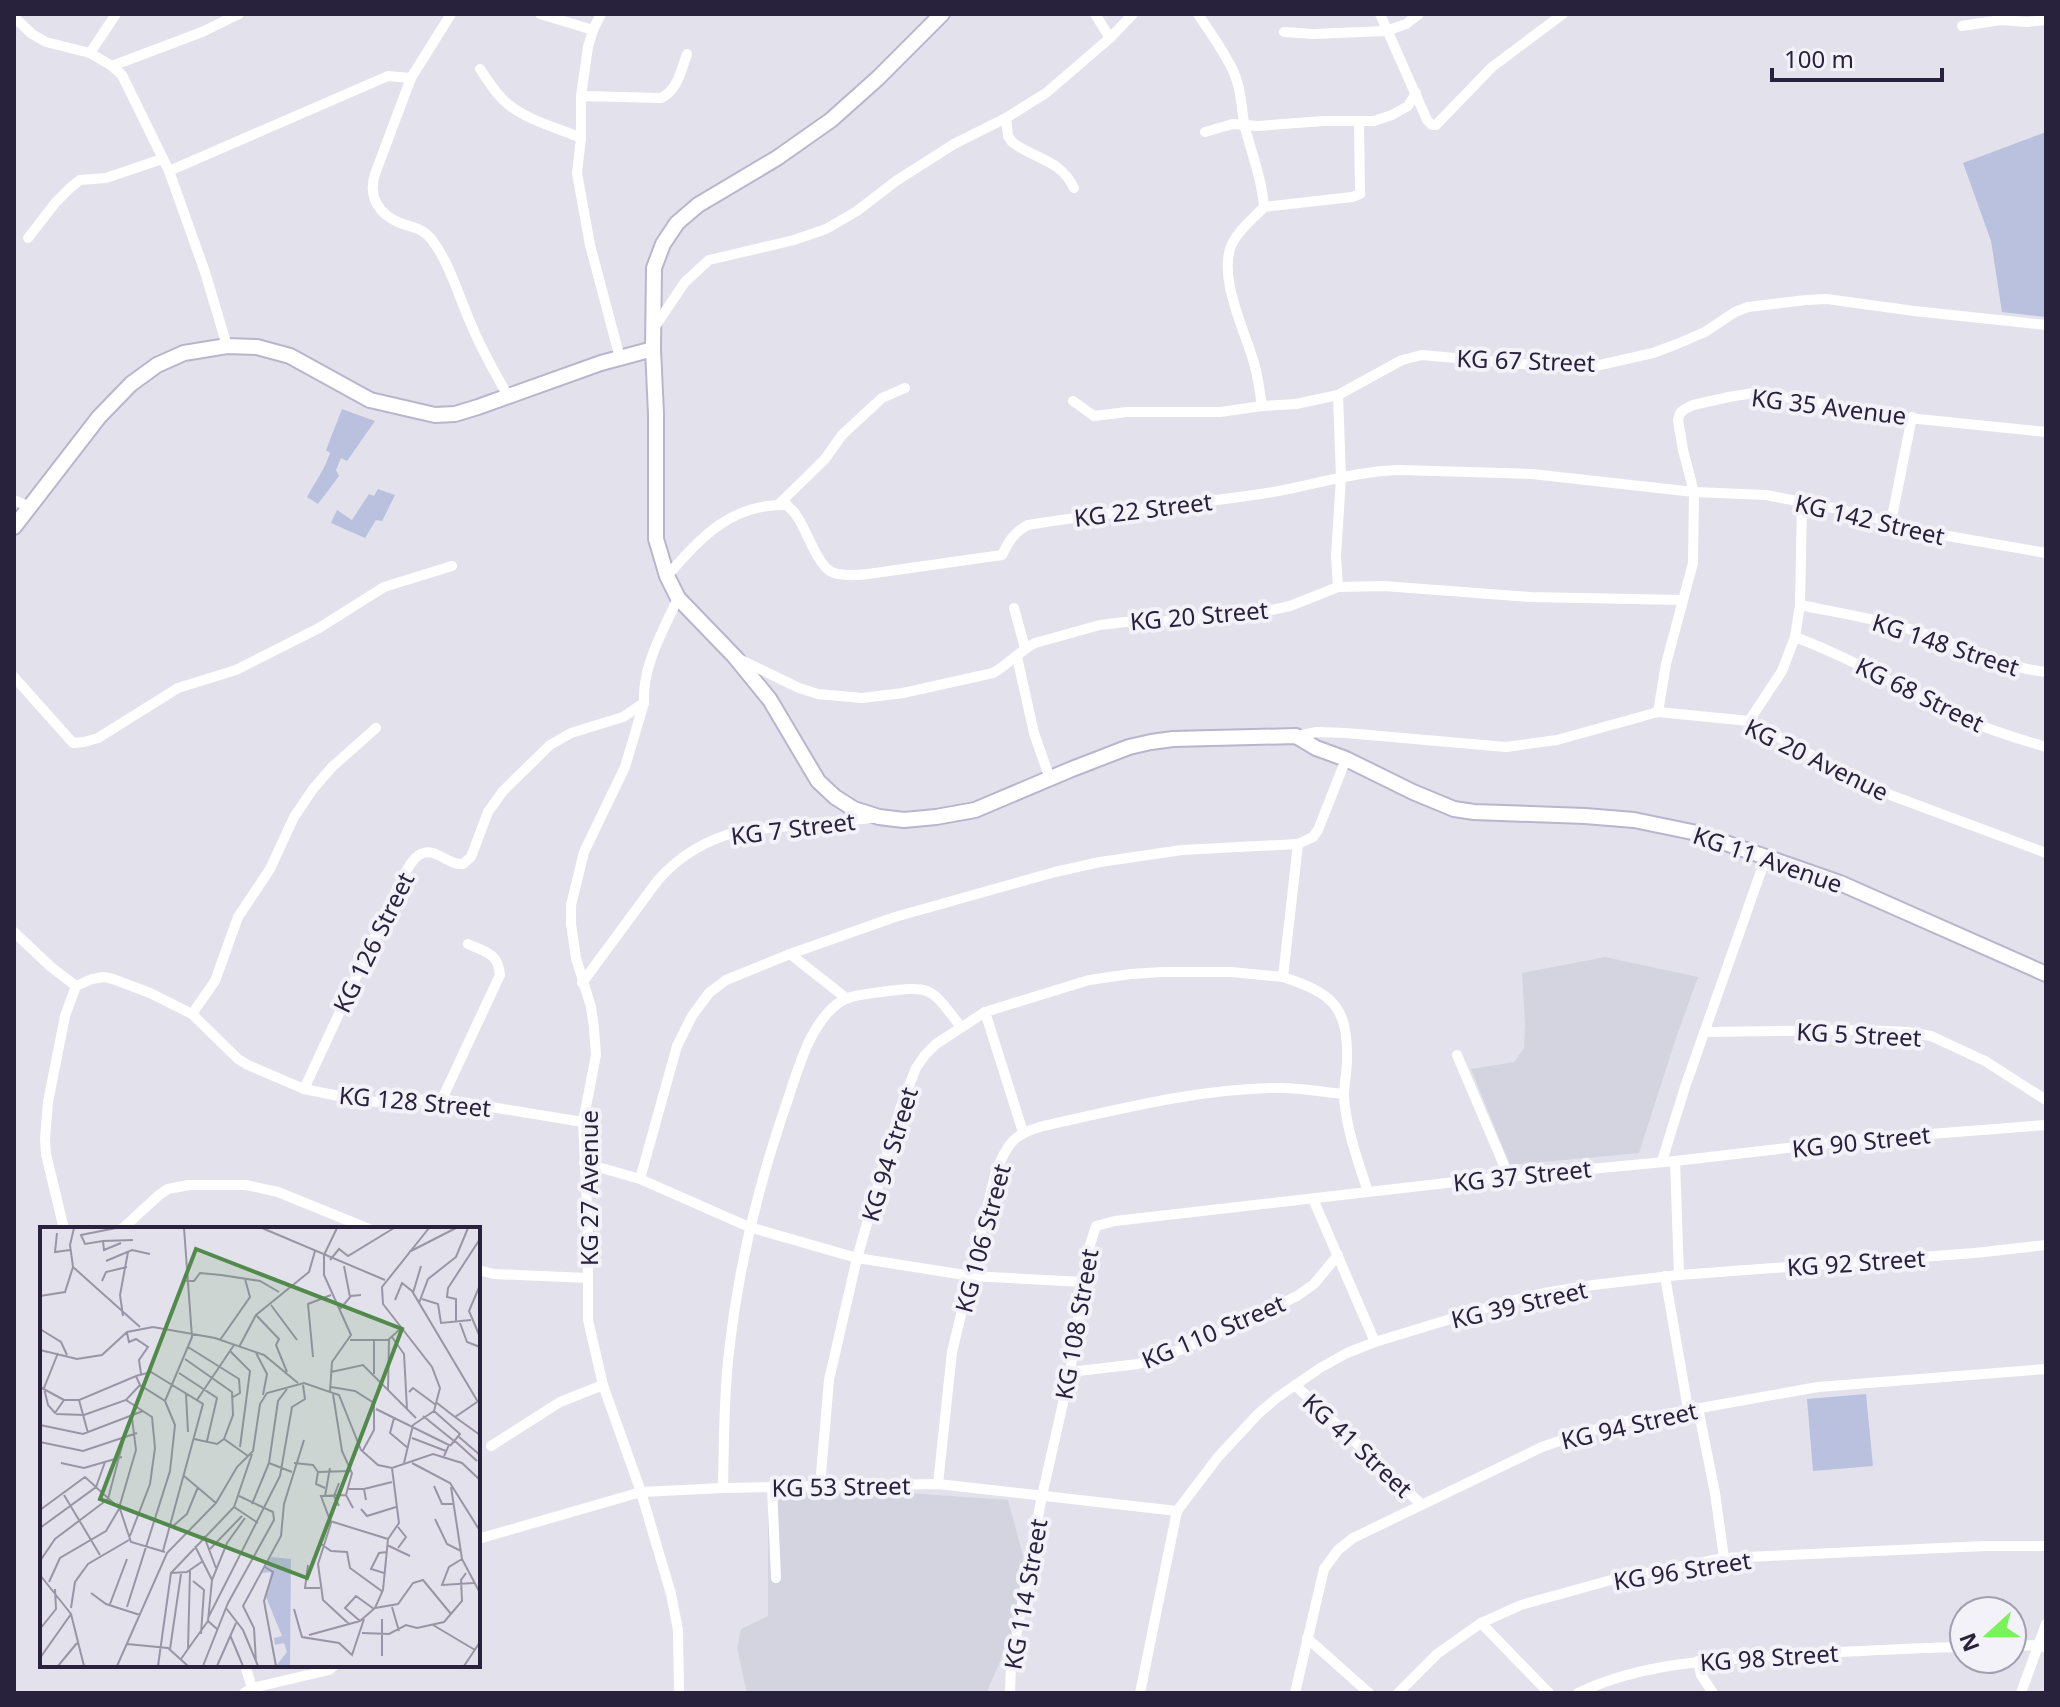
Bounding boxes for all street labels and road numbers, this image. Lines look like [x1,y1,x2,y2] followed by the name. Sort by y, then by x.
[1456,341,1596,379] street label: KG 67 Street
[1750,380,1908,432] street label: KG 35 Avenue
[1072,484,1214,534] street label: KG 22 Street
[1792,486,1948,552] street label: KG 142 Street
[1128,592,1270,637] street label: KG 20 Street
[1868,605,2024,683] street label: KG 148 Street
[1850,649,1990,739] street label: KG 68 Street
[1740,710,1894,808] street label: KG 20 Avenue
[729,804,857,852] street label: KG 7 Street
[1689,818,1847,900] street label: KG 11 Avenue
[325,866,421,1018] street label: KG 126 Street
[1796,1014,1923,1054] street label: KG 5 Street
[338,1078,493,1124] street label: KG 128 Street
[853,1082,925,1225] street label: KG 94 Street
[572,1110,605,1266] street label: KG 27 Avenue
[1790,1117,1932,1165] street label: KG 90 Street
[1451,1151,1593,1199] street label: KG 37 Street
[946,1160,1018,1316] street label: KG 106 Street
[1786,1241,1927,1283] street label: KG 92 Street
[1047,1246,1106,1402] street label: KG 108 Street
[1448,1272,1591,1336] street label: KG 39 Street
[1136,1286,1290,1376] street label: KG 110 Street
[1296,1386,1420,1505] street label: KG 41 Street
[1558,1393,1701,1457] street label: KG 94 Street
[771,1468,911,1504] street label: KG 53 Street
[996,1516,1055,1672] street label: KG 114 Street
[1611,1543,1753,1597] street label: KG 96 Street
[1699,1636,1840,1678] street label: KG 98 Street

